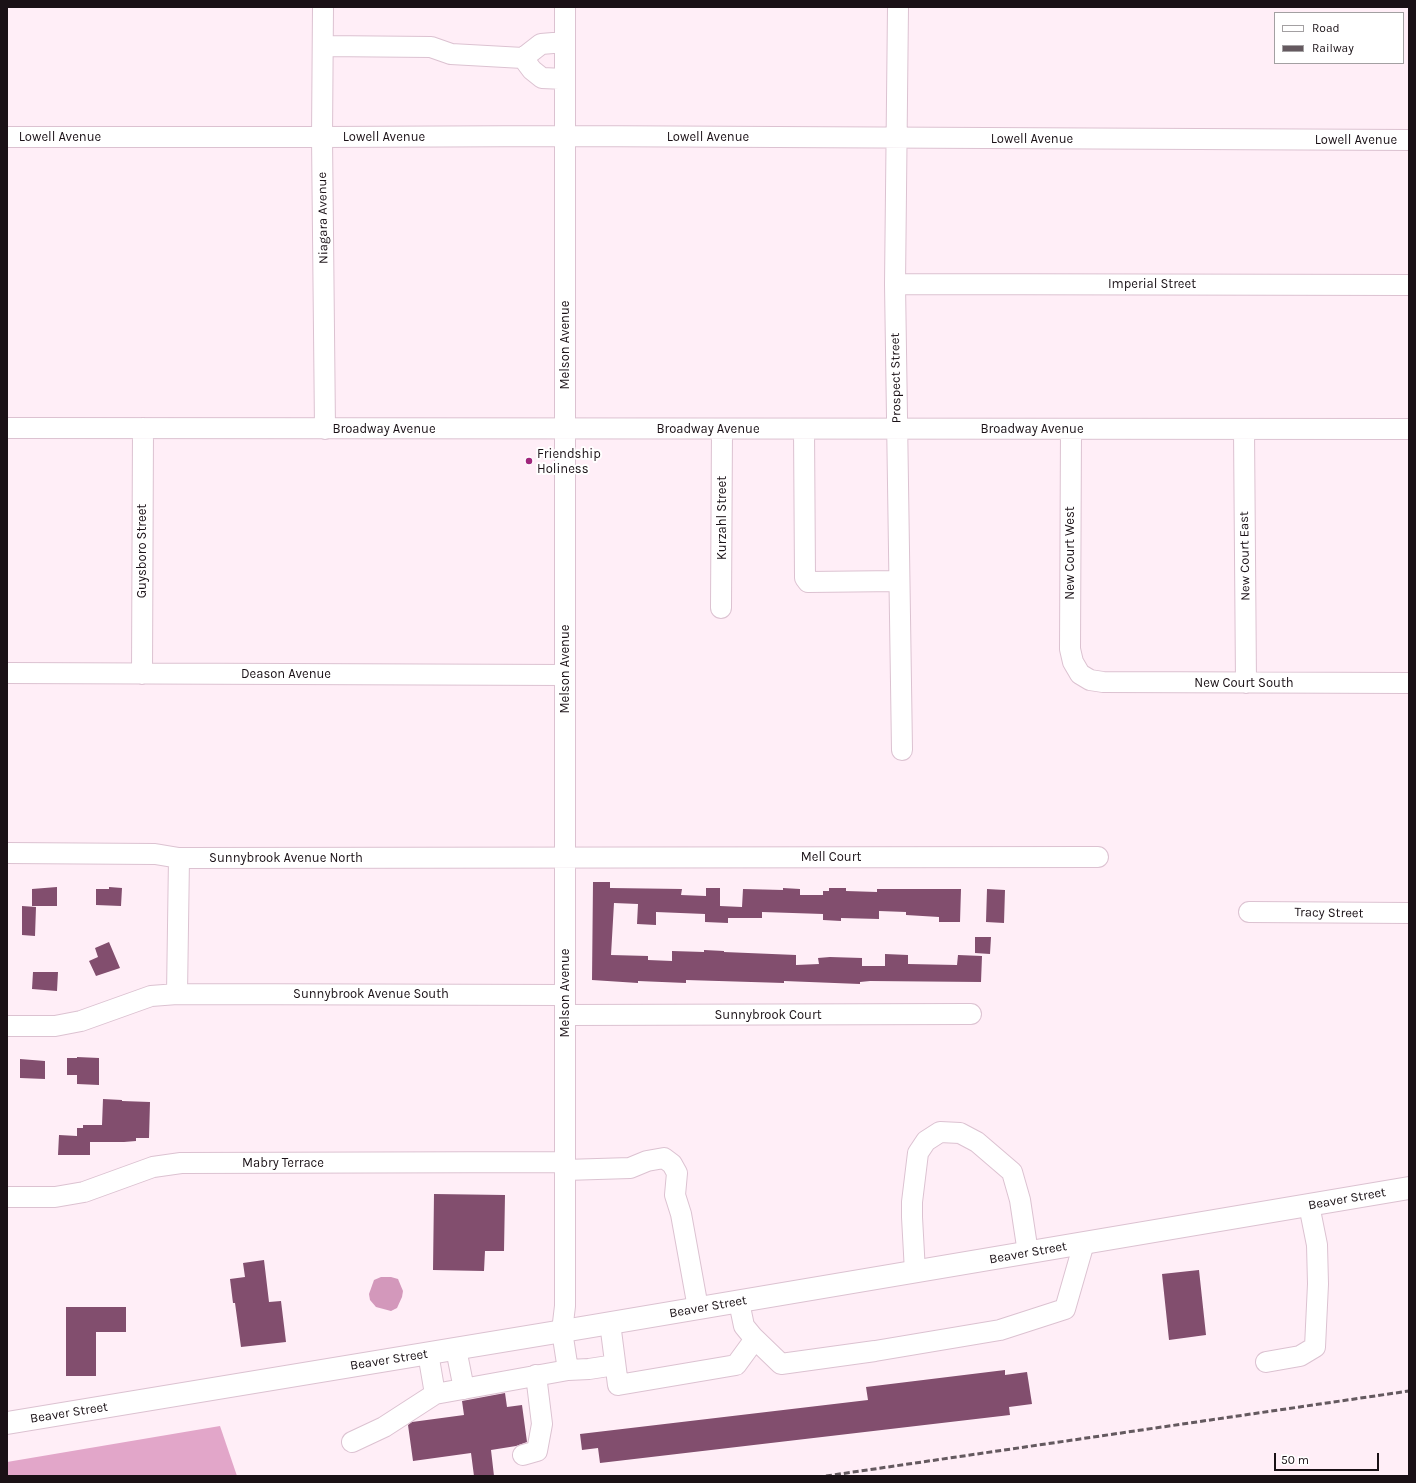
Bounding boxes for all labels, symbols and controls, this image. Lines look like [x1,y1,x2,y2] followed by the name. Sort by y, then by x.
[1274,12,1404,64] legend
[1312,21,1340,35] text: Road
[1312,41,1354,55] text: Railway
[19,129,101,145] street label: Lowell Avenue
[343,129,425,145] street label: Lowell Avenue
[667,129,749,145] street label: Lowell Avenue
[991,131,1073,147] street label: Lowell Avenue
[1315,132,1397,148] street label: Lowell Avenue
[314,172,332,264] street label: Niagara Avenue
[1108,276,1196,292] street label: Imperial Street
[557,301,573,389] street label: Melson Avenue
[887,333,905,423] street label: Prospect Street
[332,421,436,437] street label: Broadway Avenue
[656,421,760,437] street label: Broadway Avenue
[980,421,1084,437] street label: Broadway Avenue
[537,446,601,477] place label: Friendship Holiness
[524,456,534,466] marker: Friendship Holiness
[714,476,730,560] street label: Kurzahl Street
[134,504,150,598] street label: Guysboro Street
[1062,506,1078,600] street label: New Court West
[1236,511,1254,601] street label: New Court East
[557,625,573,713] street label: Melson Avenue
[241,666,331,682] street label: Deason Avenue
[1194,675,1294,691] street label: New Court South
[801,849,861,865] street label: Mell Court
[209,850,363,866] street label: Sunnybrook Avenue North
[1294,905,1364,921] street label: Tracy Street
[557,949,573,1037] street label: Melson Avenue
[293,986,449,1002] street label: Sunnybrook Avenue South
[714,1007,822,1023] street label: Sunnybrook Court
[242,1155,324,1171] street label: Mabry Terrace
[1307,1184,1387,1214] street label: Beaver Street
[988,1238,1068,1268] street label: Beaver Street
[668,1292,748,1322] street label: Beaver Street
[349,1346,429,1374] street label: Beaver Street
[29,1399,109,1427] street label: Beaver Street
[1276,1445,1381,1471] scale bar
[1281,1453,1309,1467] text: 50 m

